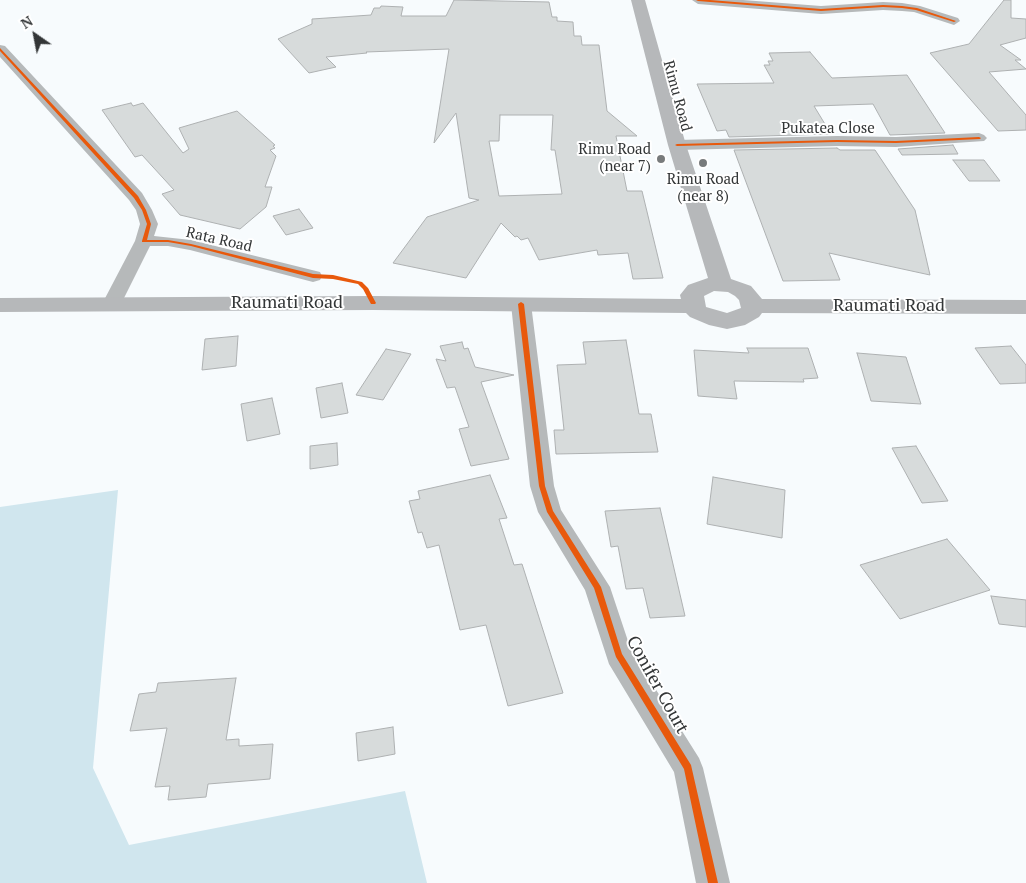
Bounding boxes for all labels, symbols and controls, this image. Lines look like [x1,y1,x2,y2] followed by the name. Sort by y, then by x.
[10,10,60,60] north arrow
[17,11,36,33] text: N
[659,59,695,133] street label: Rimu Road
[781,120,875,138] street label: Pukatea Close
[578,141,651,176] place label: Rimu Road (near 7)
[655,153,667,165] marker: Rimu Road (near 7)
[697,157,709,169] marker: Rimu Road (near 8)
[667,171,739,206] place label: Rimu Road (near 8)
[184,224,254,256] street label: Rata Road
[231,292,343,314] street label: Raumati Road
[833,295,945,317] street label: Raumati Road
[621,632,693,738] street label: Conifer Court

